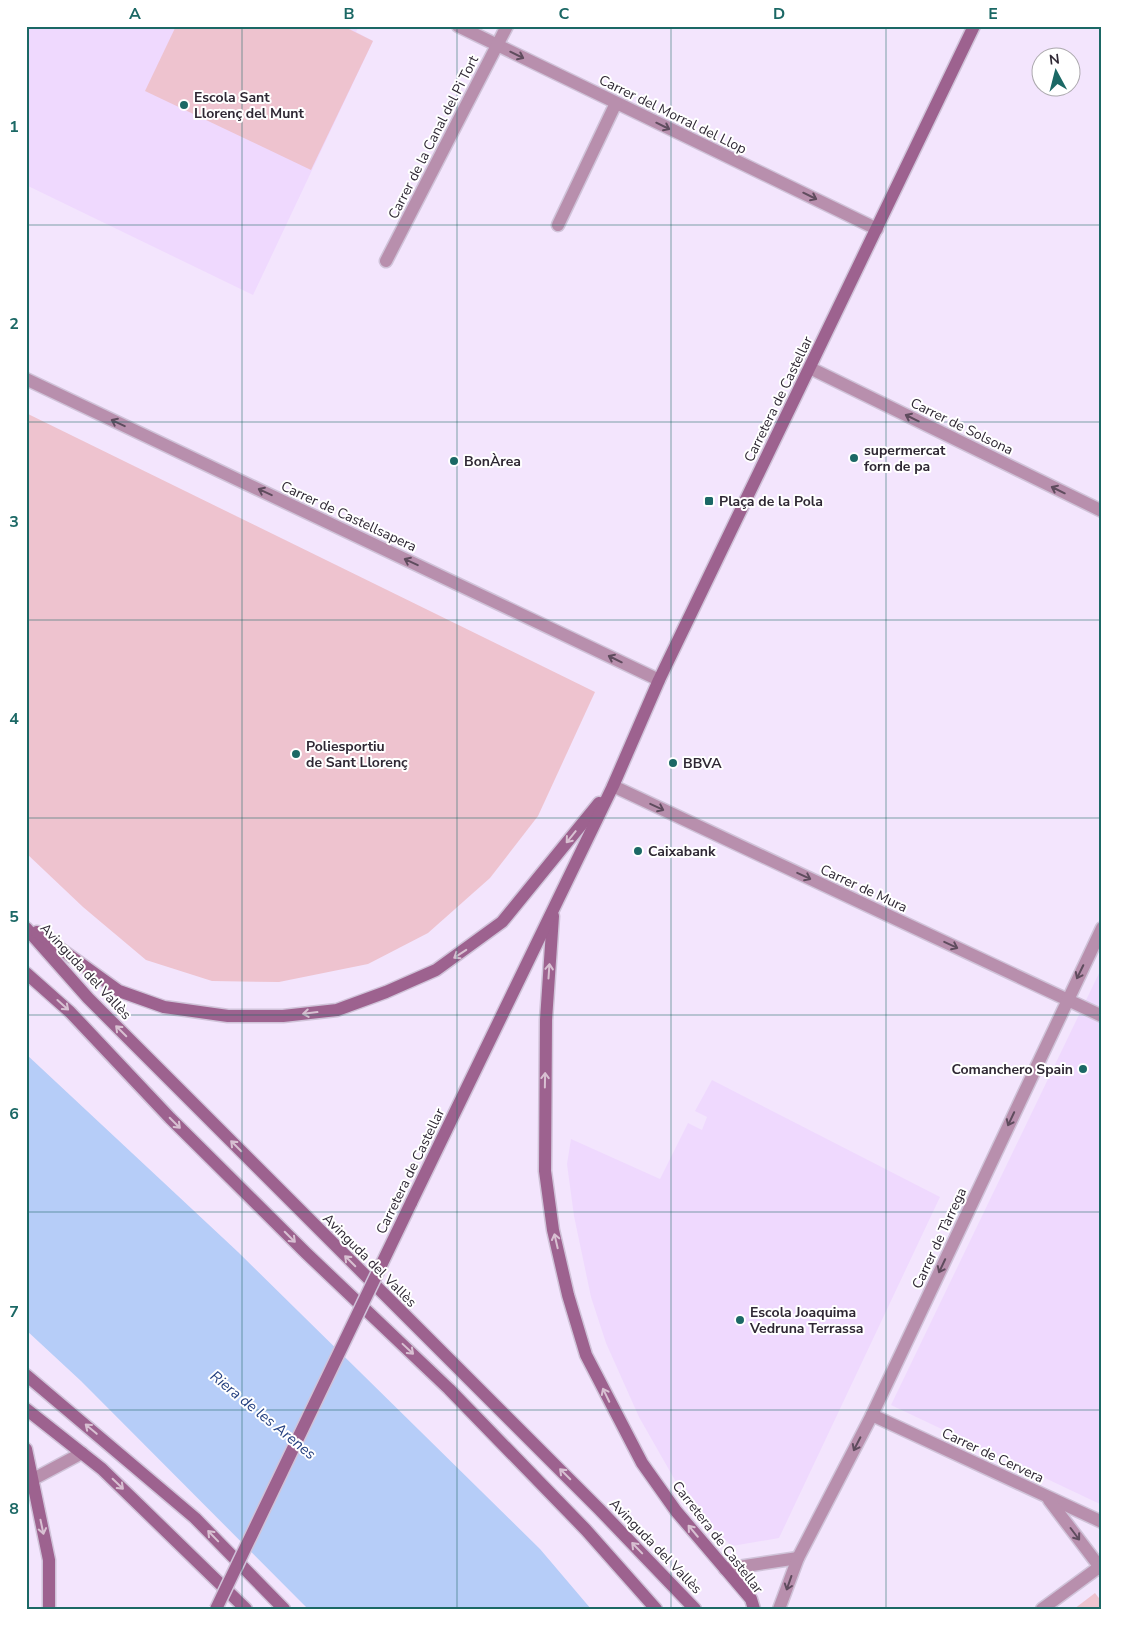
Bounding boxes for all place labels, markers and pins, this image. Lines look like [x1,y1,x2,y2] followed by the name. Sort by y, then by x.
[194,88,305,123] place label: Escola Sant Llorenç del Munt
[178,99,190,111] marker: Escola Sant Llorenç del Munt
[864,441,946,476] place label: supermercat forn de pa
[464,452,521,471] place label: BonÀrea
[848,452,860,464] marker: supermercat forn de pa
[448,455,460,467] marker: BonÀrea
[719,492,823,511] place label: Plaça de la Pola
[703,495,715,507] marker: Plaça de la Pola
[306,737,408,772] place label: Poliesportiu de Sant Llorenç
[290,748,302,760] marker: Poliesportiu de Sant Llorenç
[683,754,722,773] place label: BBVA
[667,757,679,769] marker: BBVA
[648,842,716,861] place label: Caixabank
[632,845,644,857] marker: Caixabank
[952,1060,1073,1079] place label: Comanchero Spain
[1077,1063,1089,1075] marker: Comanchero Spain
[749,1303,863,1338] place label: Escola Joaquima Vedruna Terrassa
[734,1314,746,1326] marker: Escola Joaquima Vedruna Terrassa

